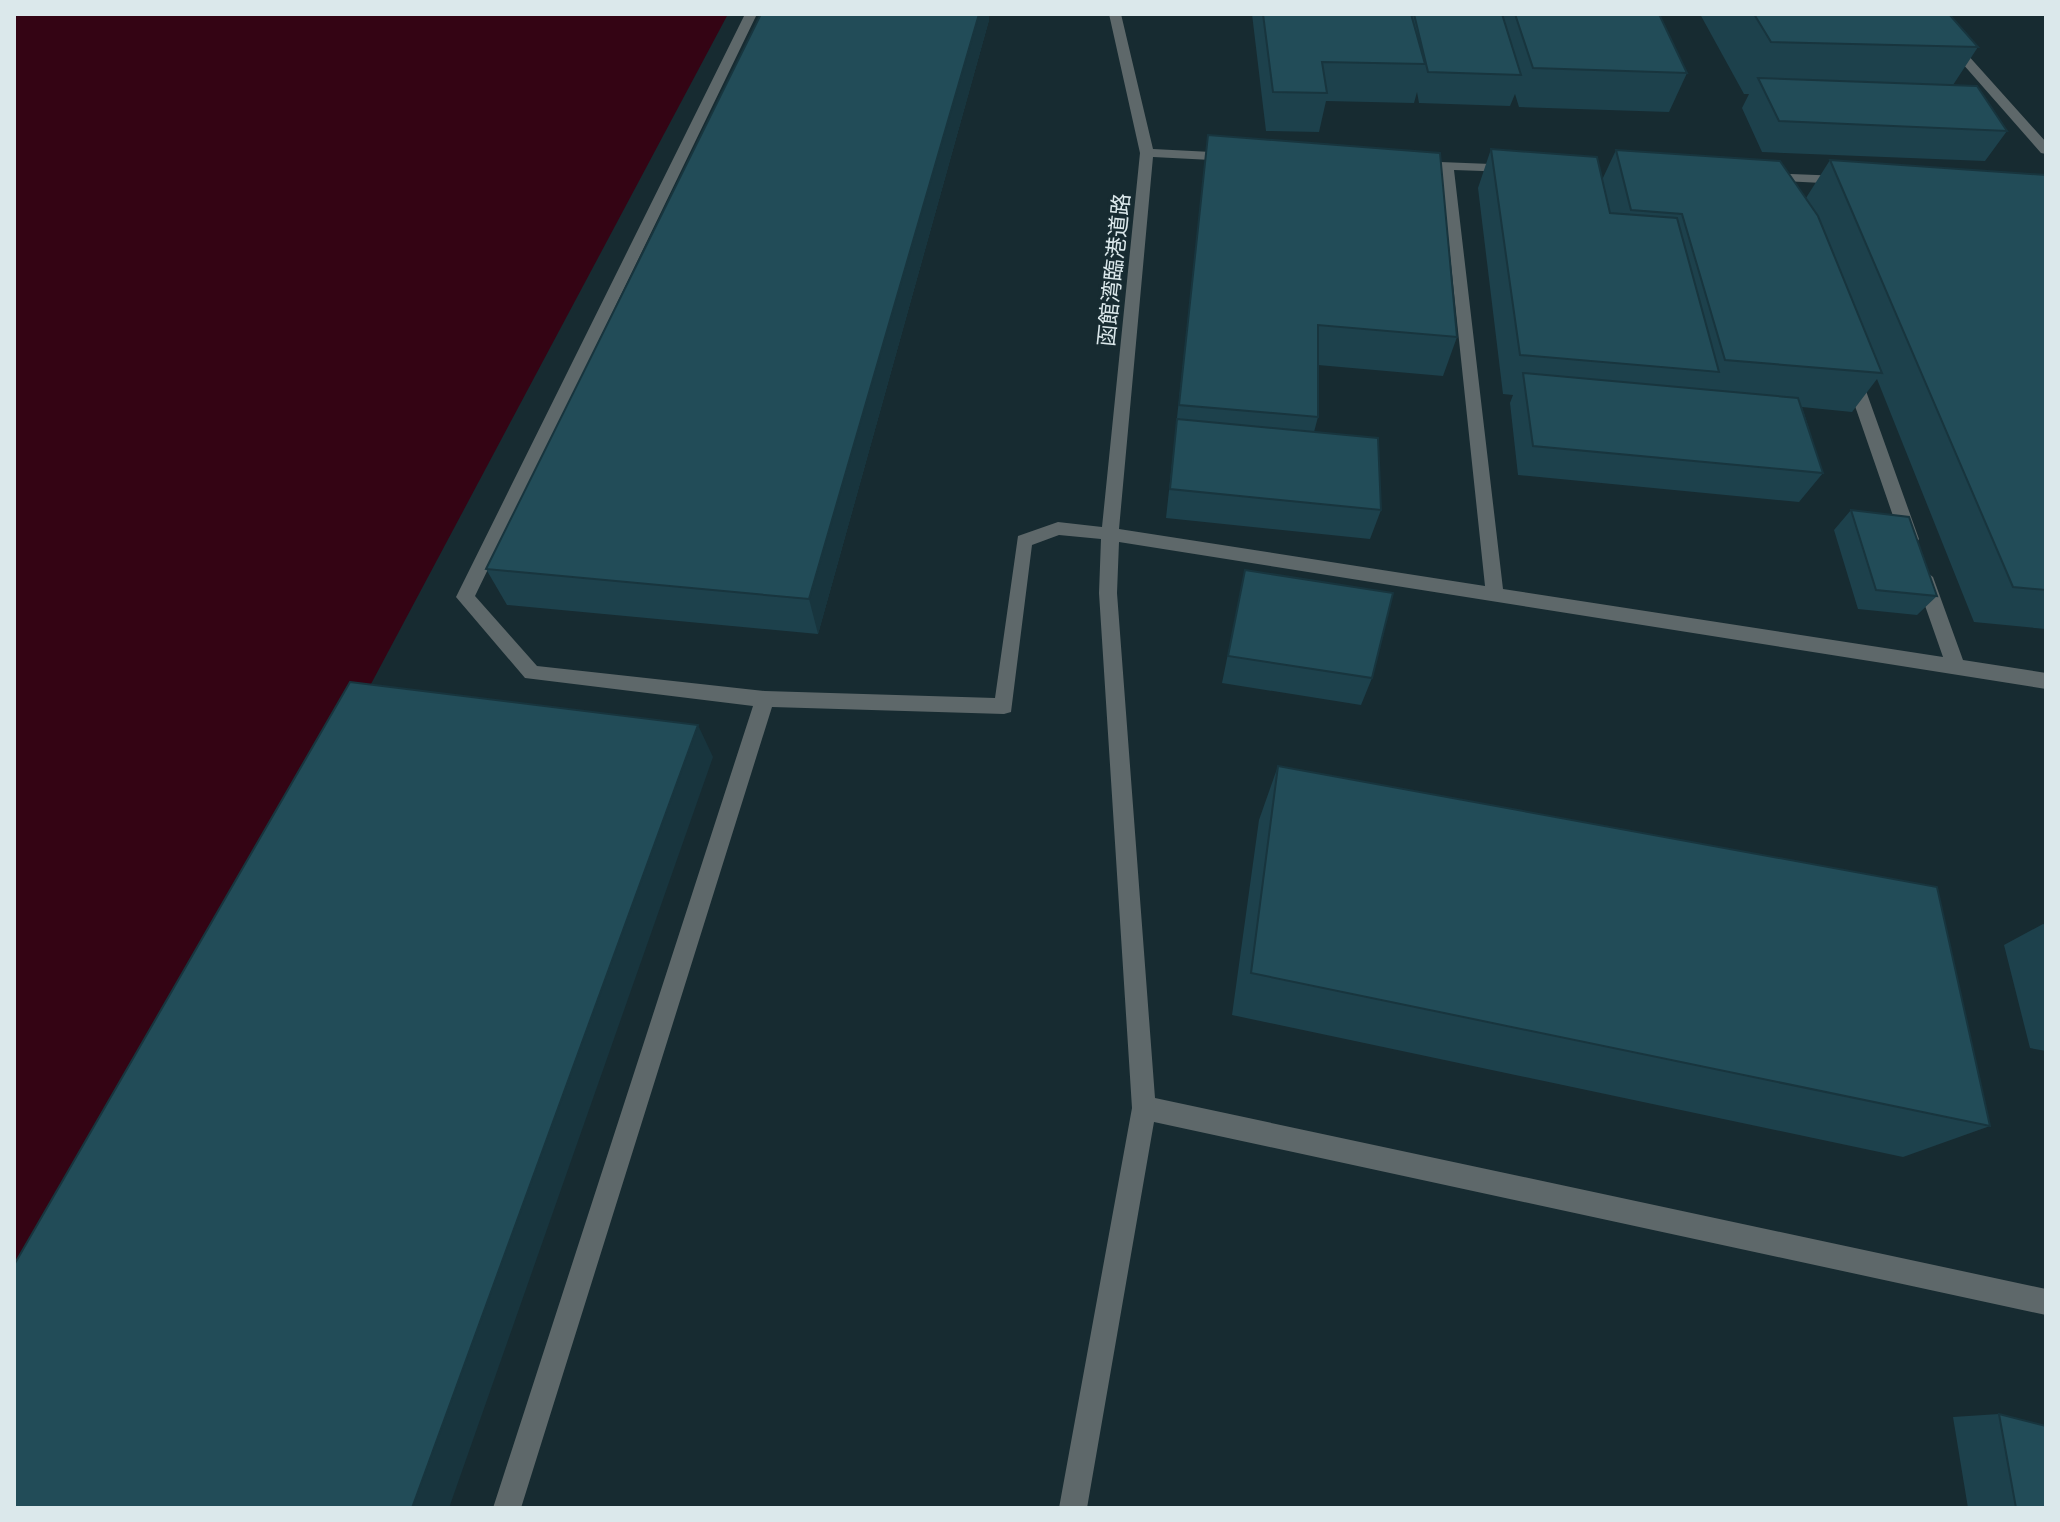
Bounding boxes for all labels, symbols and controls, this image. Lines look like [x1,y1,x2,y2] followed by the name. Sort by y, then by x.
[1094,192,1134,348] street label: 函館湾臨港道路

